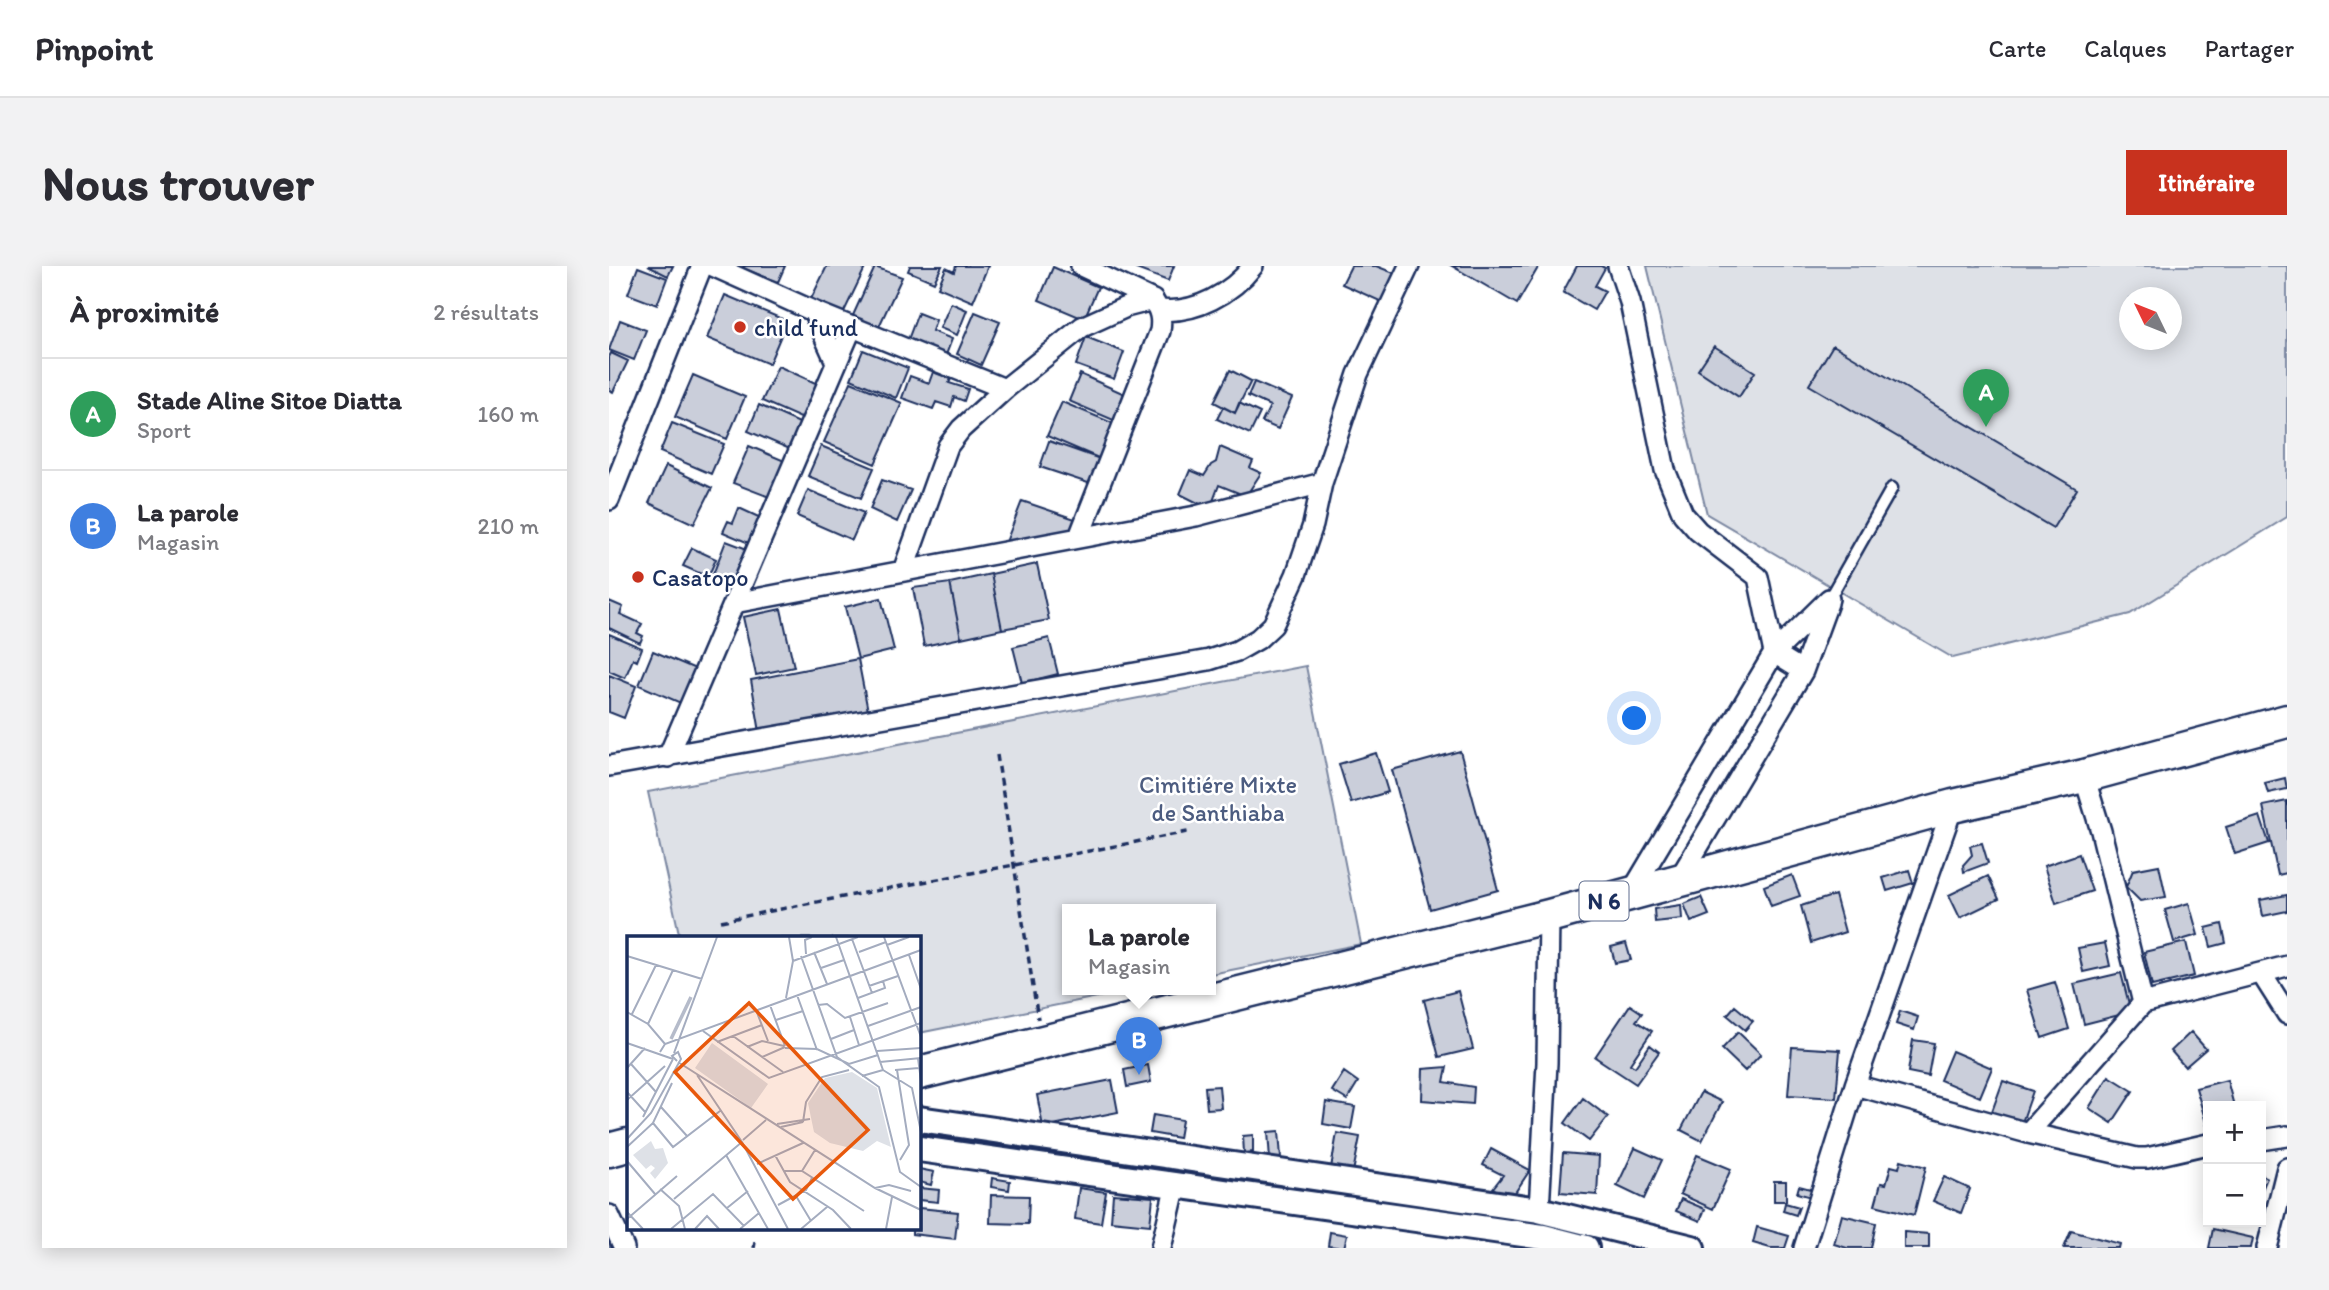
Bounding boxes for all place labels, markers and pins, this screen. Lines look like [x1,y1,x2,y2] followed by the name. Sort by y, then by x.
[754,313,858,342] place label: child fund
[732,319,748,335] marker: child fund
[1963,369,2009,427] pin: A
[652,563,749,592] place label: Casatopo
[630,569,646,585] marker: Casatopo
[1116,1017,1162,1075] pin: B

